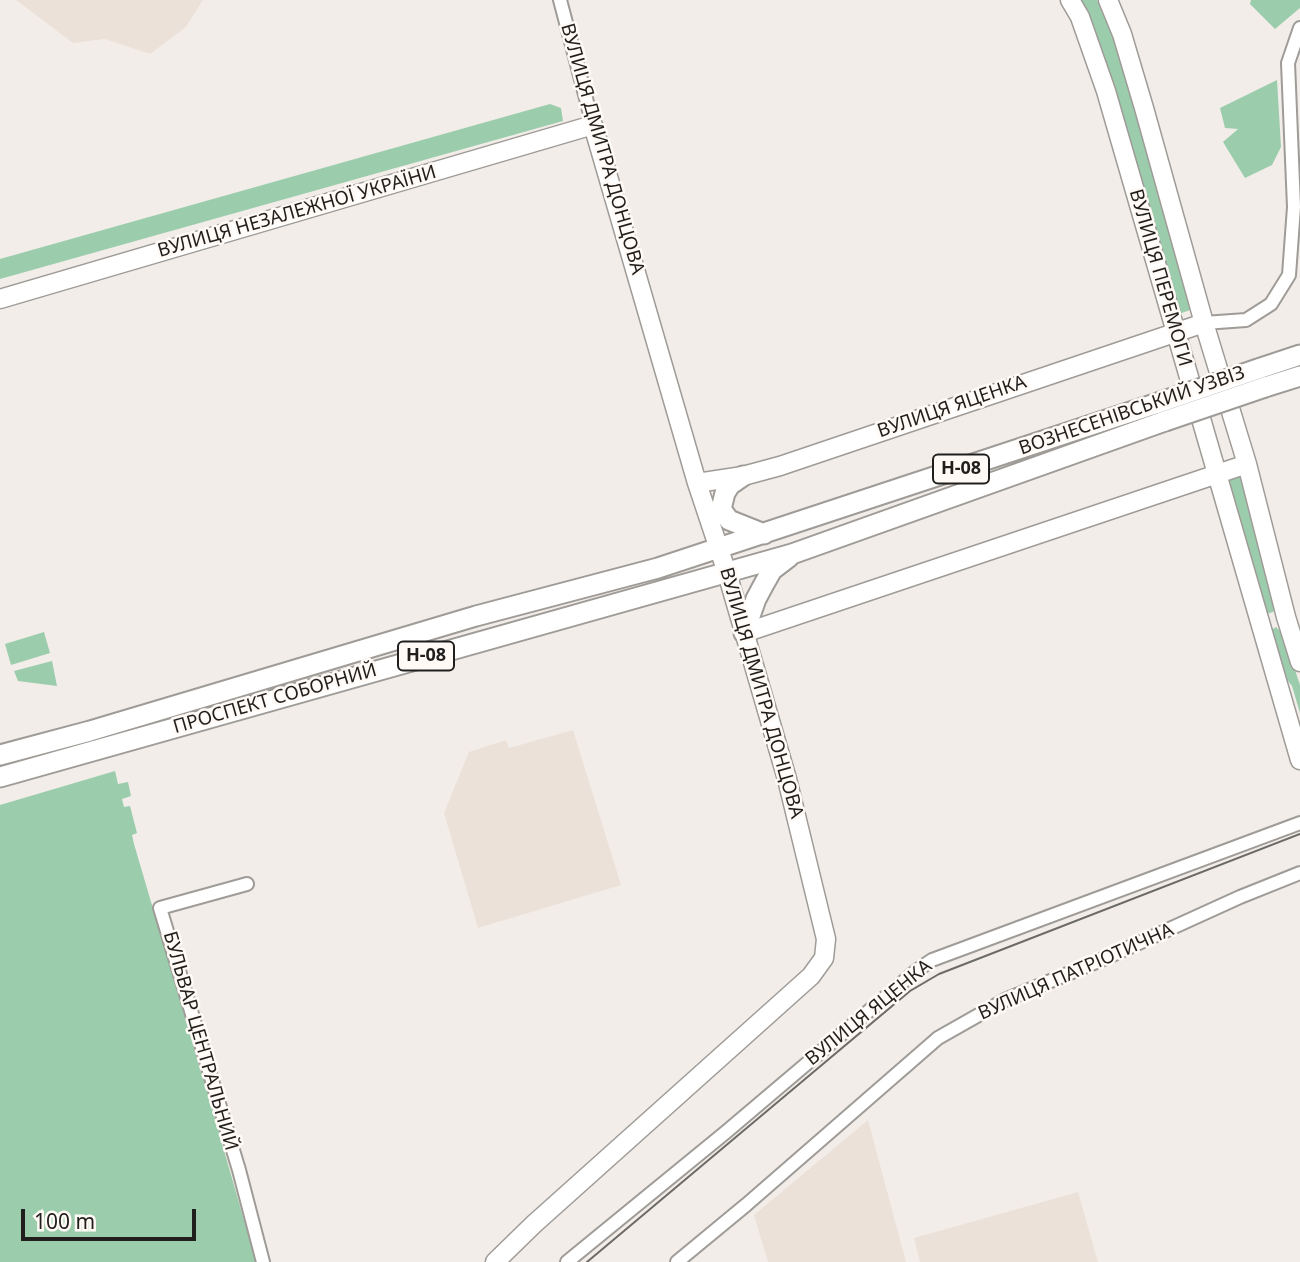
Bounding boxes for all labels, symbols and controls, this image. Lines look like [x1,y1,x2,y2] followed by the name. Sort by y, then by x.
[555,21,649,277] street label: ВУЛИЦЯ ДМИТРА ДОНЦОВА
[155,161,439,263] street label: ВУЛИЦЯ НЕЗАЛЕЖНОЇ УКРАЇНИ
[1124,187,1196,369] street label: ВУЛИЦЯ ПЕРЕМОГИ
[1016,362,1248,460] street label: ВОЗНЕСЕНІВСЬКИЙ УЗВІЗ
[875,371,1029,443] street label: ВУЛИЦЯ ЯЦЕНКА
[933,454,989,484] road number: Н-08
[714,565,808,821] street label: ВУЛИЦЯ ДМИТРА ДОНЦОВА
[398,642,454,670] road number: Н-08
[171,659,379,739] street label: ПРОСПЕКТ СОБОРНИЙ
[975,919,1177,1025] street label: ВУЛИЦЯ ПАТРІОТИЧНА
[158,929,242,1153] street label: БУЛЬВАР ЦЕНТРАЛЬНИЙ
[801,955,937,1071] street label: ВУЛИЦЯ ЯЦЕНКА
[24,1196,200,1240] scale bar
[34,1207,95,1235] text: 100 m

